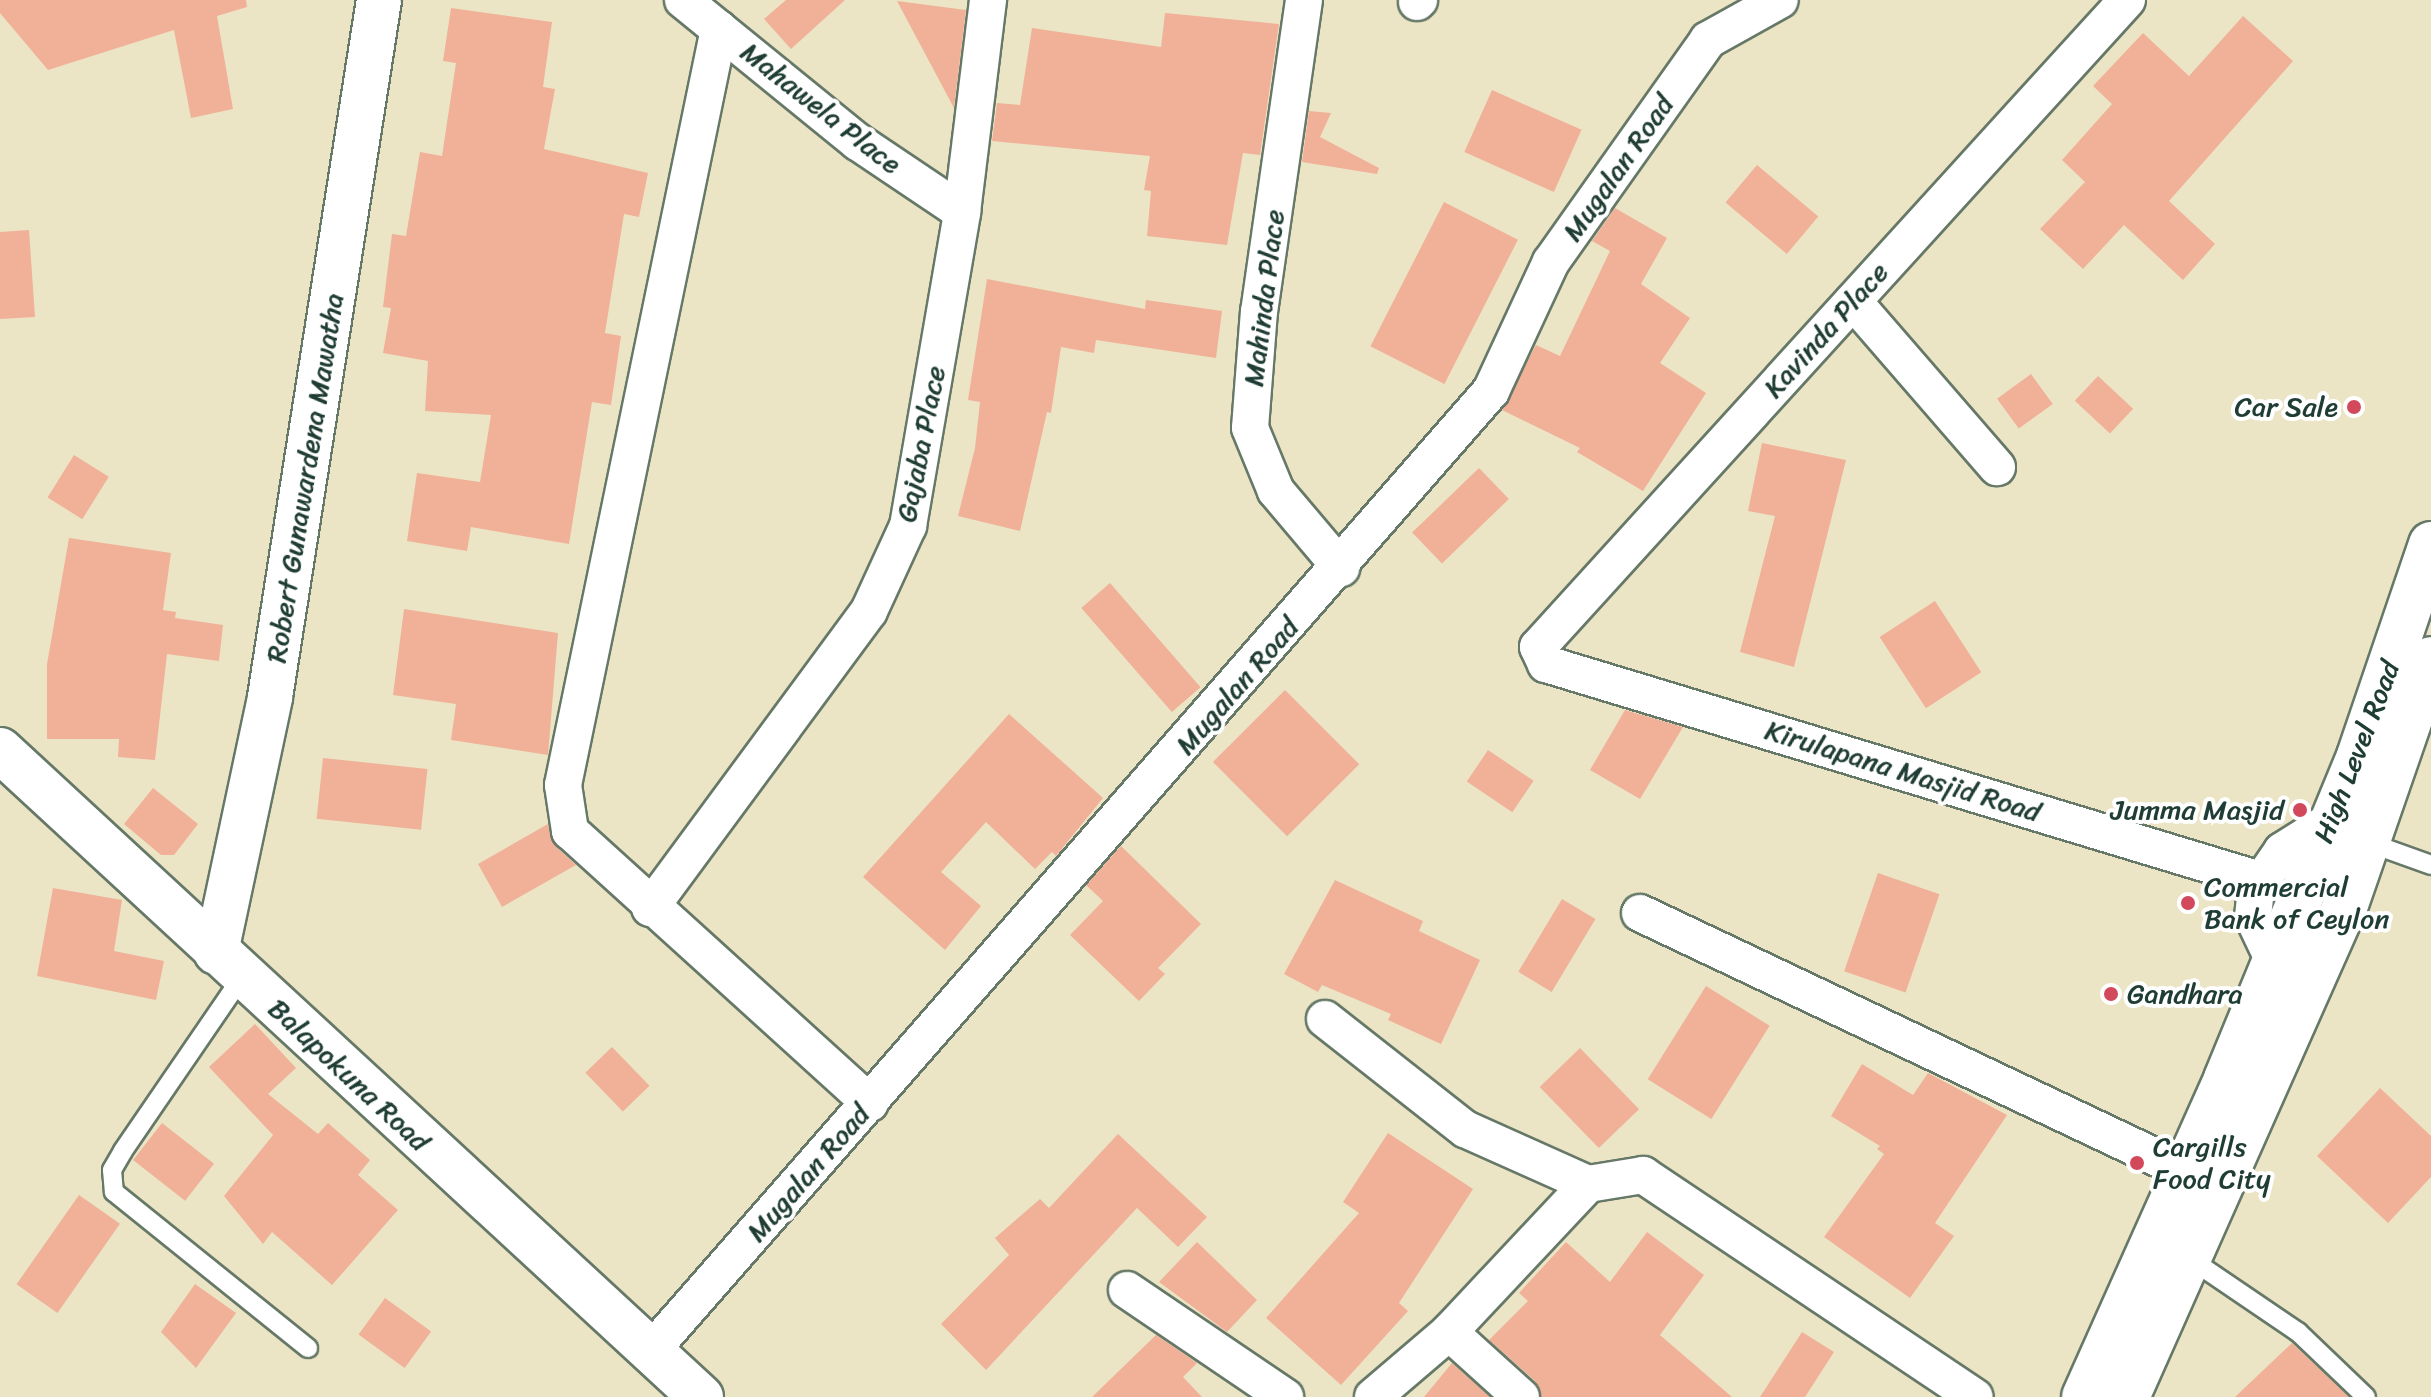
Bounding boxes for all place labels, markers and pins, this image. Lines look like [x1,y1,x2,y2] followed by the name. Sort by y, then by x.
[2234,390,2338,424] place label: Car Sale
[2345,398,2363,416] marker: Car Sale
[2110,793,2284,827] place label: Jumma Masjid
[2291,801,2309,819] marker: Jumma Masjid
[2204,870,2391,936] place label: Commercial Bank of Ceylon
[2179,894,2197,912] marker: Commercial Bank of Ceylon
[2127,977,2243,1011] place label: Gandhara
[2102,985,2120,1003] marker: Gandhara
[2153,1130,2271,1196] place label: Cargills Food City
[2128,1154,2146,1172] marker: Cargills Food City

